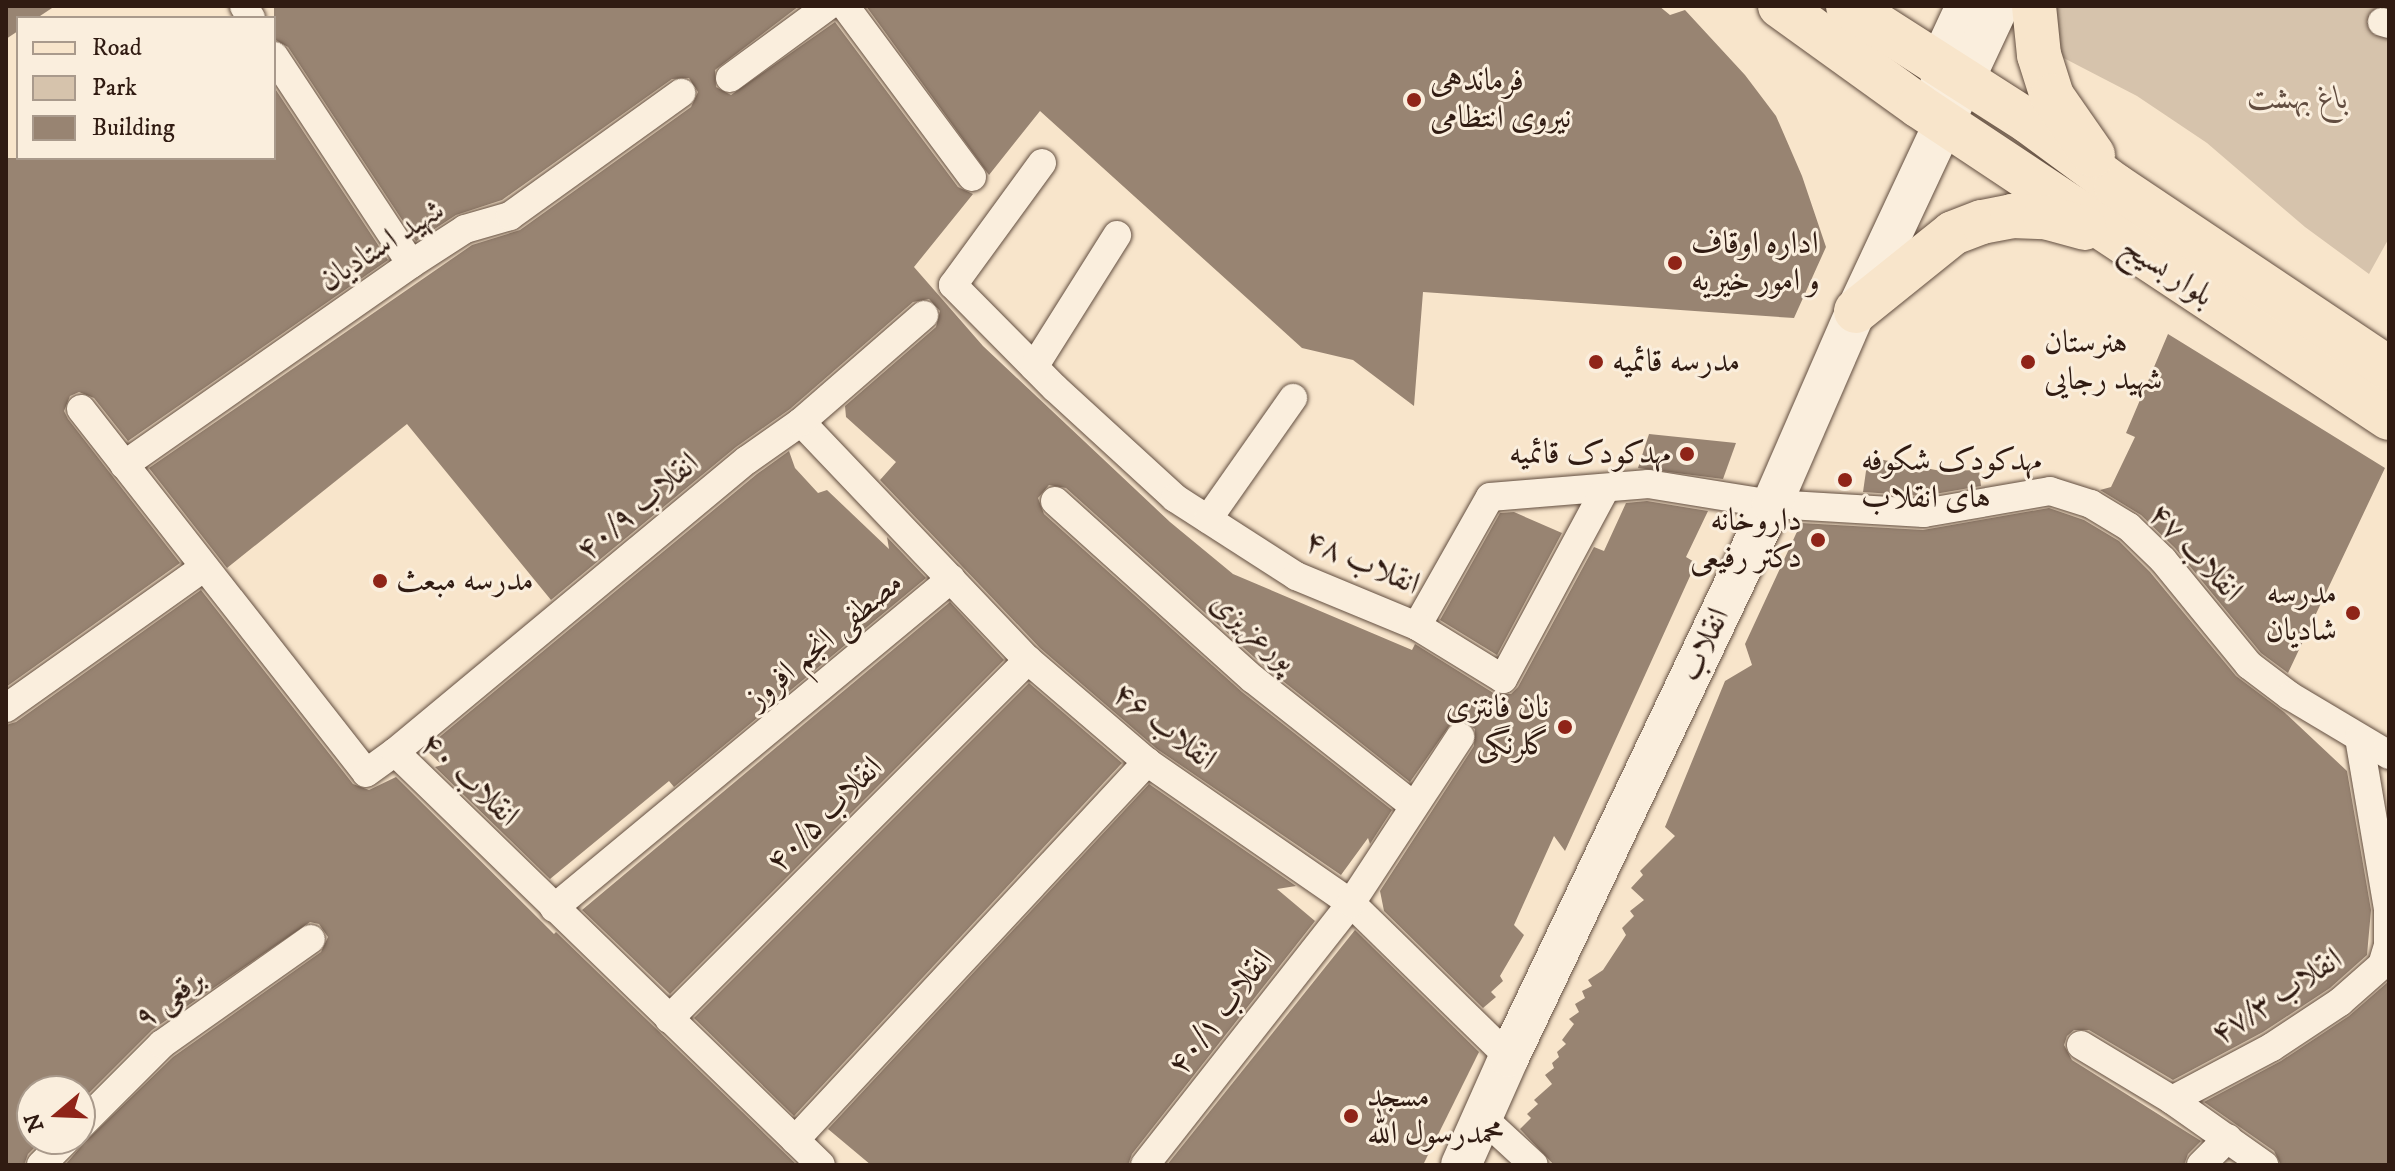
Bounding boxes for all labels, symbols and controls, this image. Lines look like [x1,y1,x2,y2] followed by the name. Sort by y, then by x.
[16,16,276,160] legend
[92,33,142,63] text: Road
[1430,63,1571,138] place label: فرماندهی نیروی انتظامی
[92,73,137,103] text: Park
[2247,80,2349,118] park label: باغ بهشت
[1405,91,1423,109] marker: فرماندهی نیروی انتظامی
[92,113,175,143] text: Building
[312,191,452,301] street label: شهید استادیان
[1691,226,1820,301] place label: اداره اوقاف و امور خیریه
[2114,228,2220,316] street label: بلوار بسیج
[1666,254,1684,272] marker: اداره اوقاف و امور خیریه
[2044,325,2162,400] place label: هنرستان شهید رجایی
[1612,343,1740,381] place label: مدرسه قائمیه
[1587,353,1605,371] marker: مدرسه قائمیه
[2019,353,2037,371] marker: هنرستان شهید رجایی
[1509,435,1671,473] place label: مهدکودک قائمیه
[1861,443,2042,518] place label: مهدکودک شکوفه های انقلاب
[569,445,707,569] street label: انقلاب ۴۰/۹
[1678,445,1696,463] marker: مهدکودک قائمیه
[1836,471,1854,489] marker: مهدکودک شکوفه های انقلاب
[2140,496,2250,610] street label: انقلاب ۴۷
[1690,503,1802,578] place label: داروخانه دکتر رفیعی
[1299,522,1425,604] street label: انقلاب ۴۸
[1809,531,1827,549] marker: داروخانه دکتر رفیعی
[396,562,534,600] place label: مدرسه مبعث
[739,564,911,718] street label: مصطفی انجم افروز
[371,572,389,590] marker: مدرسه مبعث
[2265,576,2337,651] place label: مدرسه شادیان
[1202,584,1304,680] street label: پورعزیزی
[1671,602,1739,688] street label: انقلاب
[2344,604,2362,622] marker: مدرسه شادیان
[1104,675,1224,779] street label: انقلاب ۴۶
[1446,690,1549,765] place label: نان فانتزی گلرنگی
[1556,718,1574,736] marker: نان فانتزی گلرنگی
[412,725,526,835] street label: انقلاب ۴۰
[759,749,891,881] street label: انقلاب ۴۰/۵
[2204,940,2350,1054] street label: انقلاب ۴۷/۳
[1160,943,1282,1083] street label: انقلاب ۴۰/۱
[127,960,213,1038] street label: برقعی ۹
[16,1075,96,1155] north arrow
[1367,1079,1504,1154] place label: مسجد محمدرسول الله
[1342,1107,1360,1125] marker: مسجد محمدرسول الله
[19,1109,50,1135] text: N

